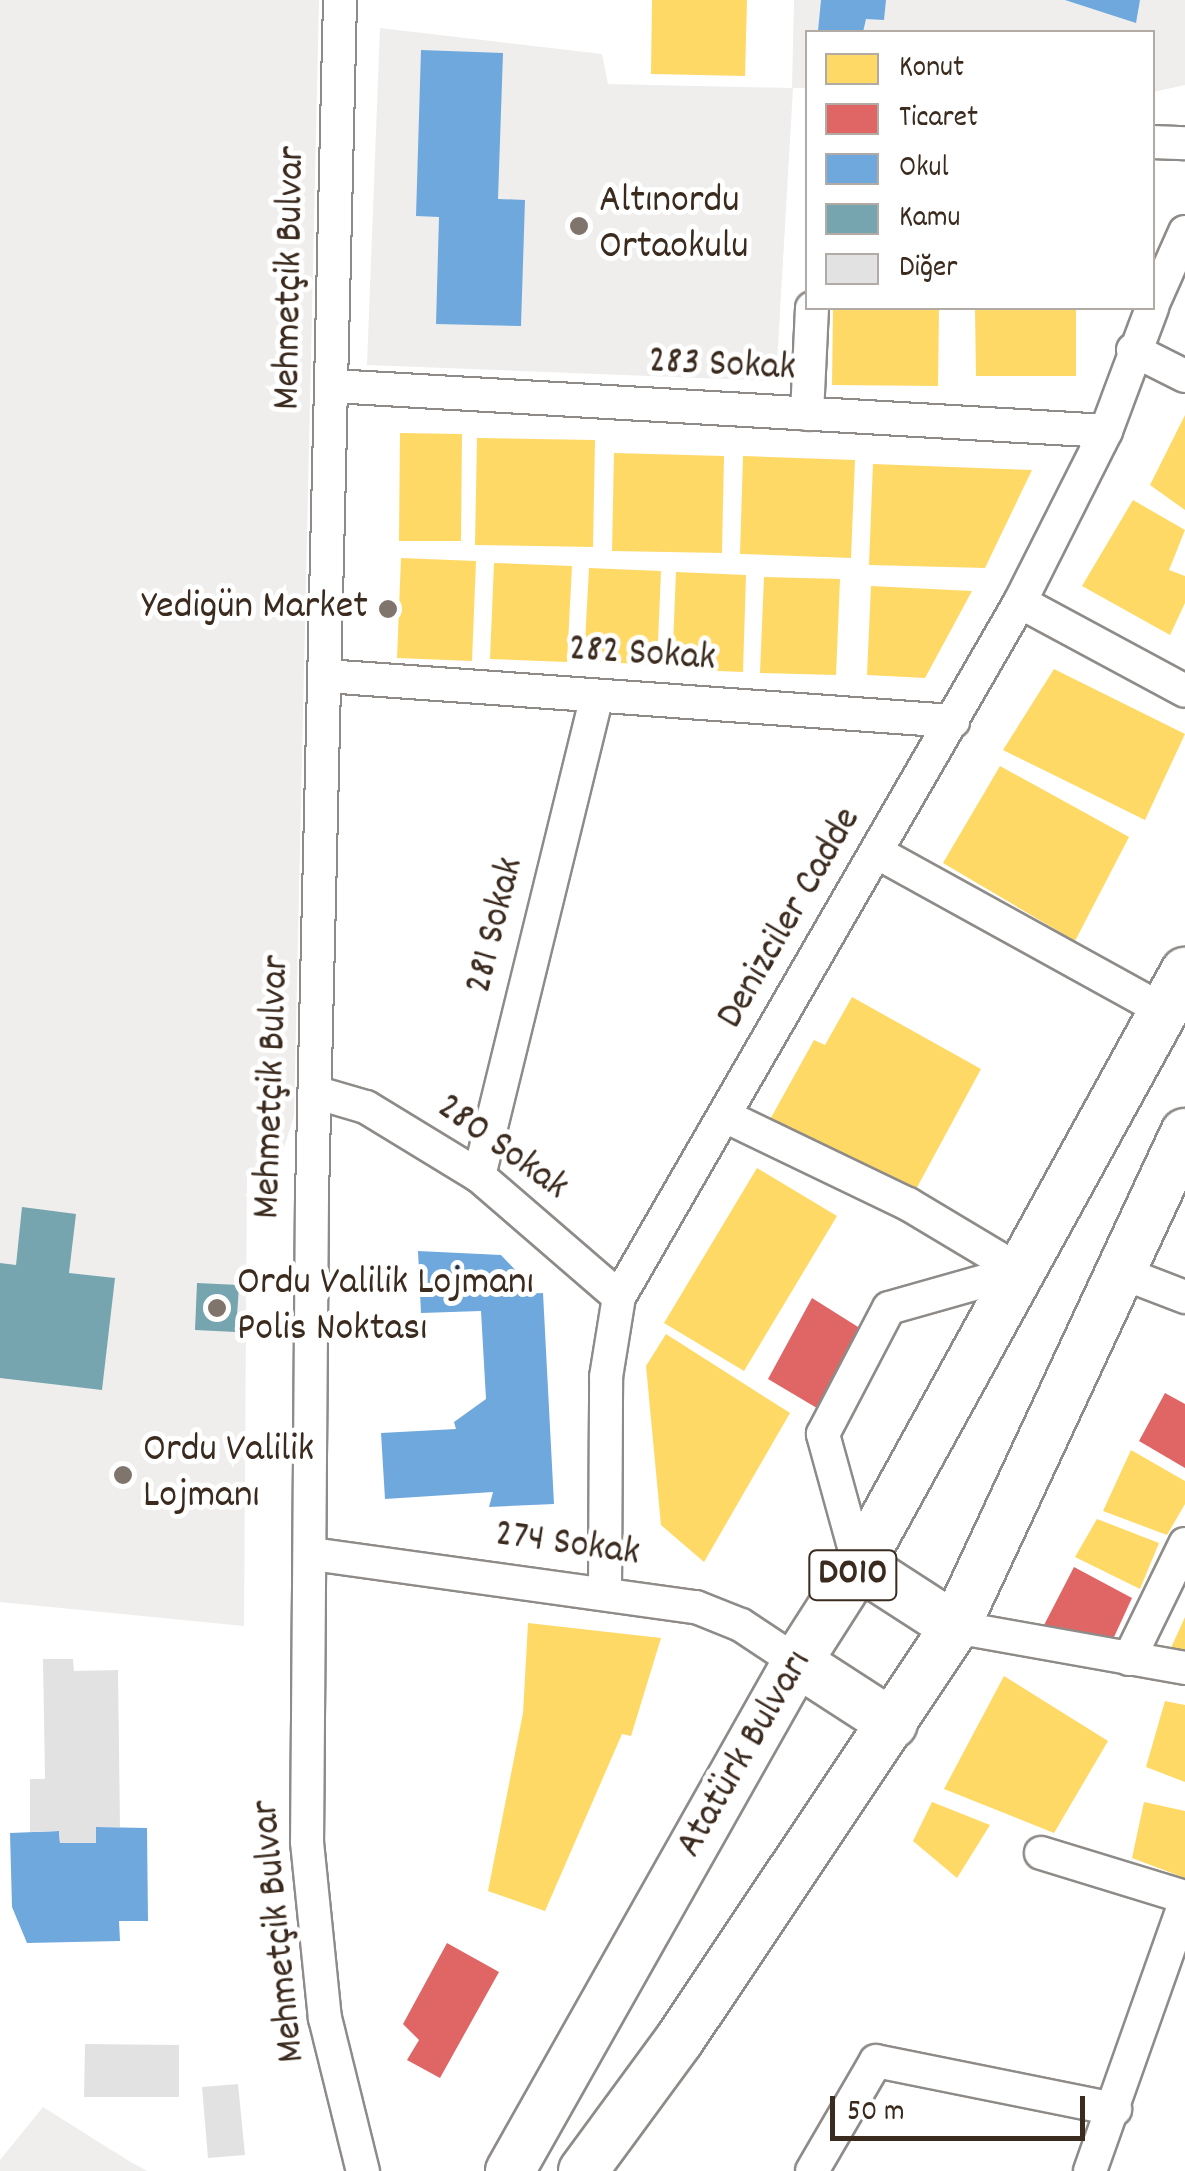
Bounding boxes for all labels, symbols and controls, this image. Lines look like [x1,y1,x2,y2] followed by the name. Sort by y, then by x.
[805,30,1155,310] legend
[899,48,964,91] text: Konut
[899,98,978,141] text: Ticaret
[266,146,318,410] street label: Mehmetçik Bulvar
[899,148,949,191] text: Okul
[599,179,749,273] place label: Altınordu Ortaokulu
[899,198,960,241] text: Kamu
[568,215,590,237] marker: Altınordu Ortaokulu
[899,248,957,291] text: Diğer
[647,339,797,395] street label: 283 Sokak
[141,585,368,633] place label: Yedigün Market
[377,598,399,620] marker: Yedigün Market
[567,627,717,685] street label: 282 Sokak
[708,800,874,1038] street label: Denizciler Cadde
[457,853,537,999] street label: 281 Sokak
[245,954,303,1220] street label: Mehmetçik Bulvar
[426,1085,576,1213] street label: 280 Sokak
[237,1261,534,1355] place label: Ordu Valilik Lojmanı Polis Noktası
[206,1297,228,1319] marker: Ordu Valilik Lojmanı Polis Noktası
[143,1428,314,1522] place label: Ordu Valilik Lojmanı
[112,1464,134,1486] marker: Ordu Valilik Lojmanı
[492,1512,642,1580] street label: 274 Sokak
[808,1542,898,1608] road number: D010
[667,1643,825,1867] street label: Atatürk Bulvarı
[243,1797,319,2065] street label: Mehmetçik Bulvar
[835,2076,1090,2138] scale bar
[847,2092,905,2135] text: 50 m

